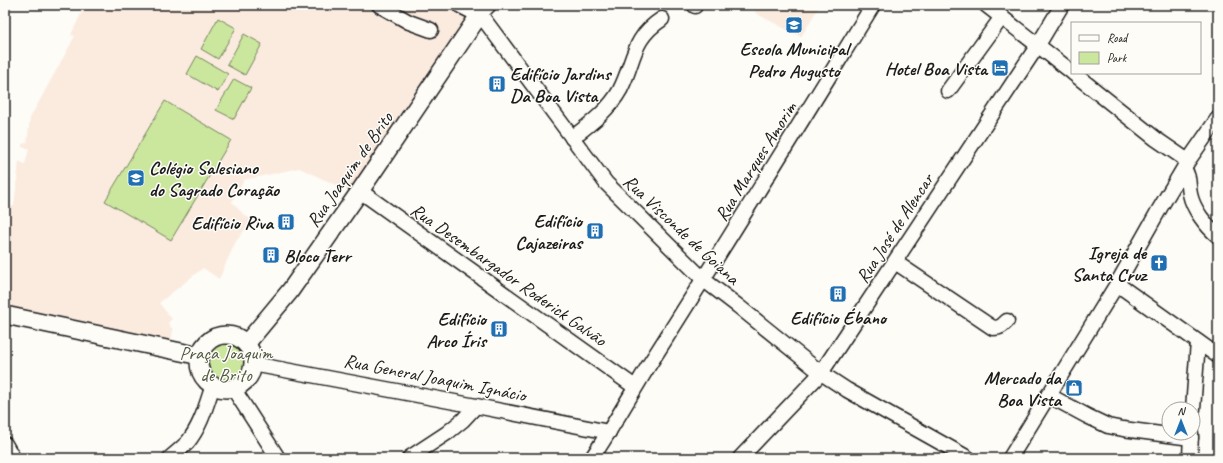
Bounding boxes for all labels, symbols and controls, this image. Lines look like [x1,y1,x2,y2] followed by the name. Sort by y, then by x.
[784,15,804,35] school or university icon: Escola Municipal Pedro Augusto
[1071,22,1201,74] legend
[1107,30,1129,46] text: Road
[740,37,852,83] place label: Escola Municipal Pedro Augusto
[1107,50,1128,66] text: Park
[885,57,989,81] place label: Hotel Boa Vista
[990,58,1010,78] hotel icon: Hotel Boa Vista
[510,62,613,108] place label: Edifício Jardins Da Boa Vista
[487,74,507,94] building icon: Edifício Jardins Da Boa Vista
[709,96,803,226] street label: Rua Marques Amorim
[301,106,399,232] street label: Rua Joaquim de Brito
[149,156,280,202] place label: Colégio Salesiano do Sagrado Coração
[126,168,146,188] school or university icon: Colégio Salesiano do Sagrado Coração
[851,168,940,288] street label: Rua José de Alencar
[618,170,746,291] street label: Rua Visconde de Goiana
[406,198,612,352] street label: Rua Desembargador Roderick Galvão
[515,209,584,255] place label: Edifício Cajazeiras
[191,211,275,235] place label: Edifício Riva
[276,212,296,232] building icon: Edifício Riva
[585,221,605,241] building icon: Edifício Cajazeiras
[1072,241,1148,287] place label: Igreja de Santa Cruz
[284,244,353,268] place label: Bloco Terr
[261,245,281,265] building icon: Bloco Terr
[1149,253,1169,273] church icon: Igreja de Santa Cruz
[828,284,848,304] building icon: Edifício Ébano
[790,306,888,330] place label: Edifício Ébano
[426,307,488,353] place label: Edifício Arco Íris
[489,319,509,339] building icon: Edifício Arco Íris
[179,341,274,387] park label: Praça Joaquim de Brito
[342,349,530,408] street label: Rua General Joaquim Ignácio
[984,366,1063,412] place label: Mercado da Boa Vista
[1064,378,1084,398] shop icon: Mercado da Boa Vista
[1161,401,1201,441] north arrow
[1178,404,1187,418] text: N

